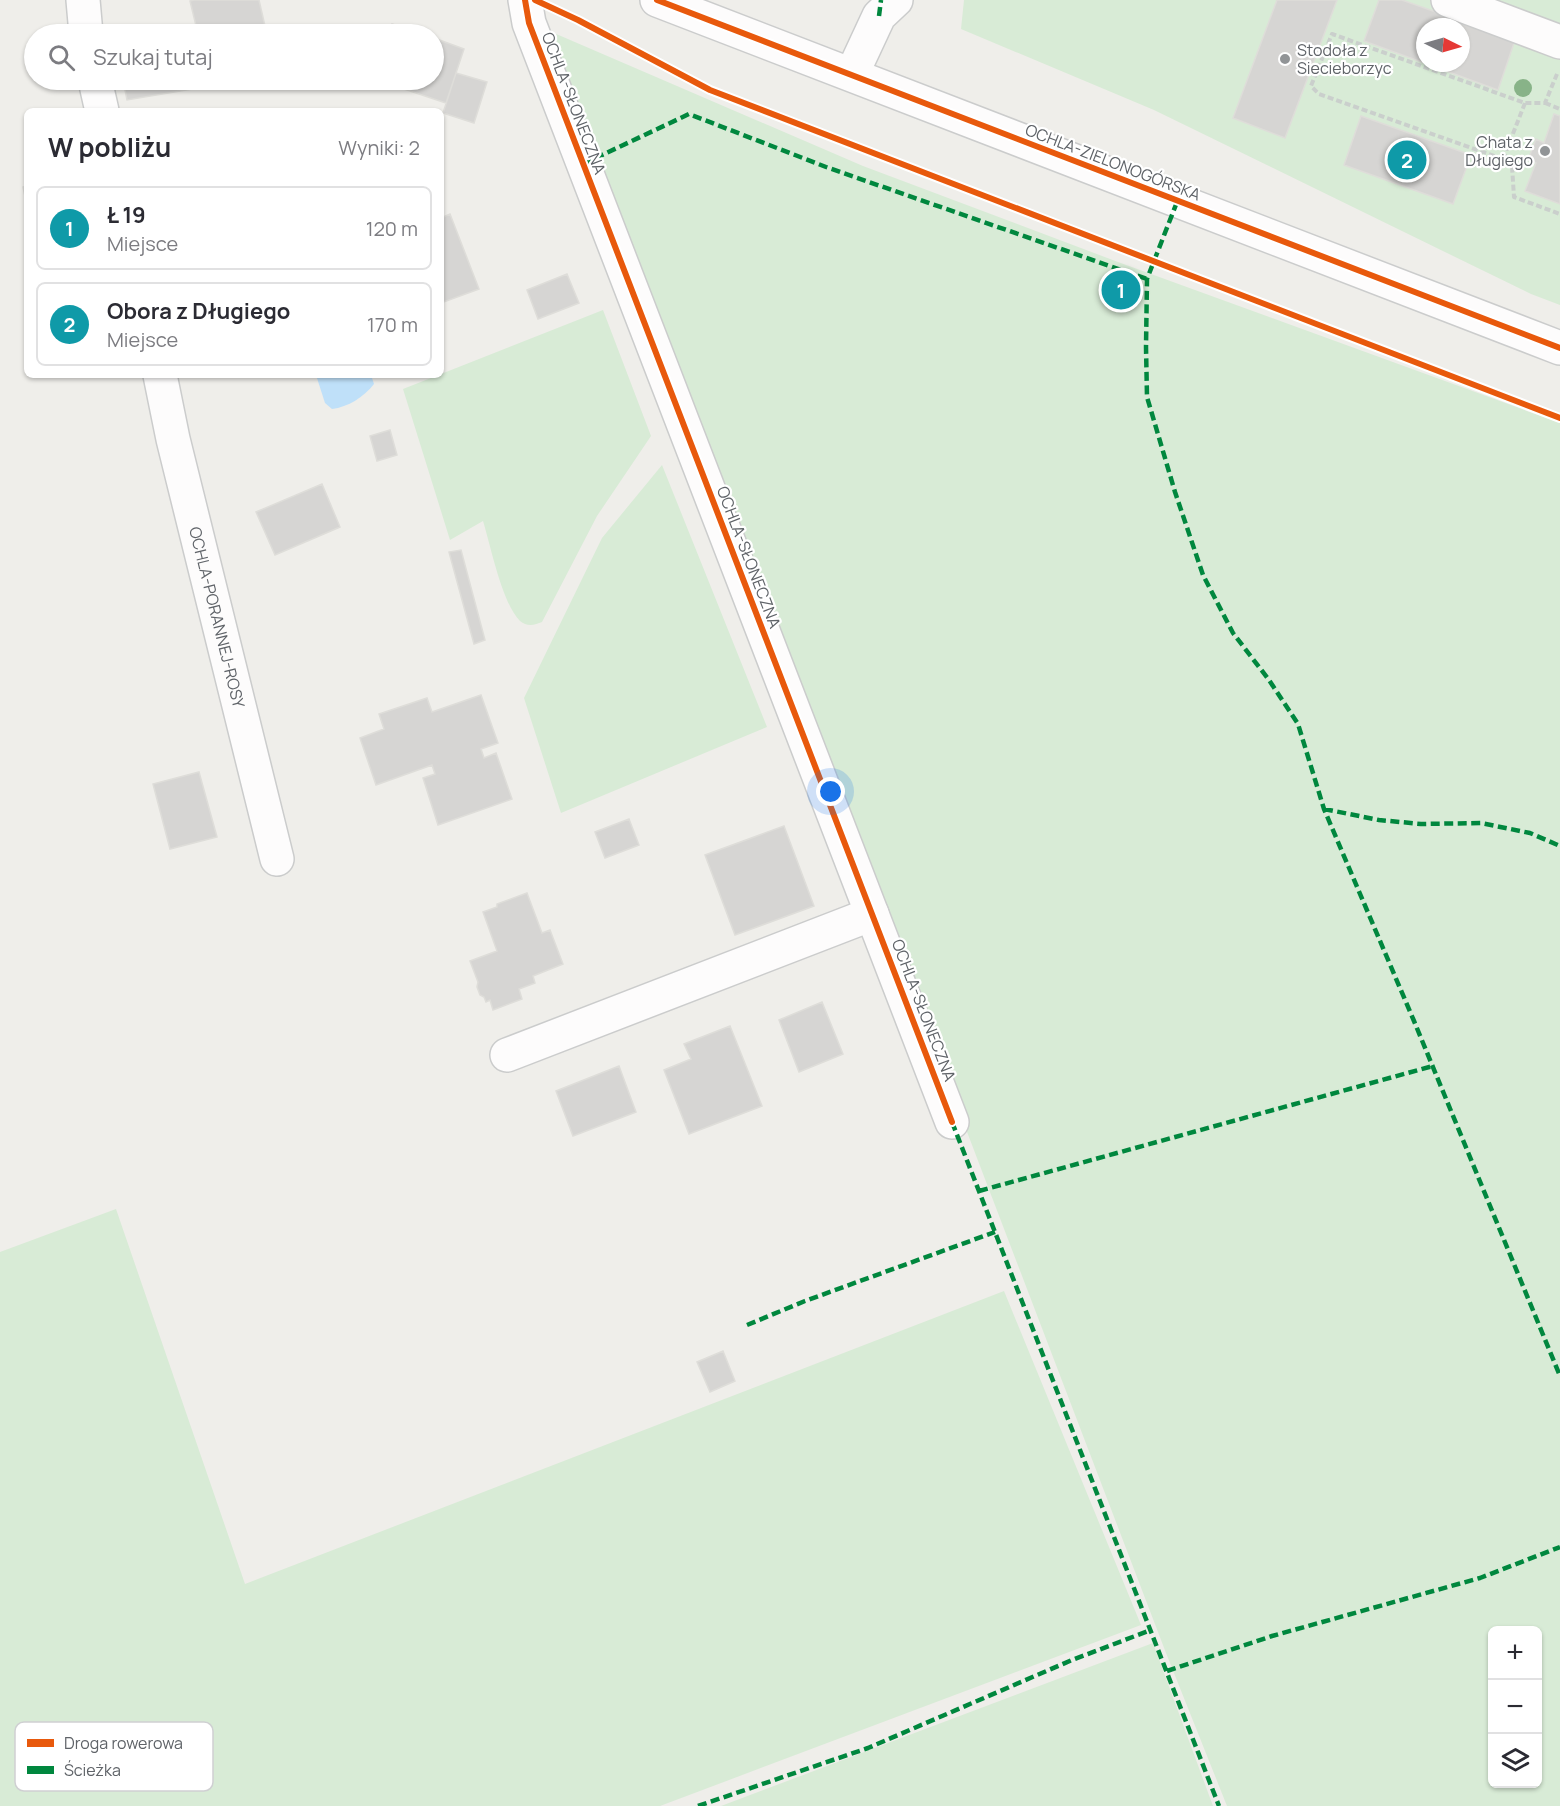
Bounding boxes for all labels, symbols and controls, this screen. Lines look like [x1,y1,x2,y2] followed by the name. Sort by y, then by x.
[1416,18,1470,72] north arrow
[24,24,444,90] search box
[537,29,611,177] street label: OCHLA-SŁONECZNA
[1297,39,1392,79] place label: Stodoła z Siecieborzyc
[45,41,78,74] icon: search
[93,42,213,72] text: Szukaj tutaj
[1278,52,1292,66] marker: Stodoła z Siecieborzyc
[1022,118,1204,206] street label: OCHLA-ZIELONOGÓRSKA
[48,129,171,165] text: W pobliżu
[1465,131,1533,171] place label: Chata z Długiego
[338,134,420,161] text: Wyniki: 2
[1388,138,1426,182] pin: 2
[1538,144,1552,158] marker: Chata z Długiego
[107,200,146,230] text: Ł 19
[65,215,74,242] text: 1
[366,215,418,242] text: 120 m
[107,230,178,257] text: Miejsce
[1102,268,1140,312] pin: 1
[107,296,290,326] text: Obora z Długiego
[64,311,75,338] text: 2
[367,311,418,338] text: 170 m
[107,326,178,353] text: Miejsce
[712,483,786,631] street label: OCHLA-SŁONECZNA
[184,525,250,710] street label: OCHLA-PORANNEJ-ROSY
[816,777,845,806] your location
[887,936,961,1084] street label: OCHLA-SŁONECZNA
[1488,1626,1542,1788] map controls
[1488,1626,1542,1680] button: +
[1488,1680,1542,1734] button: −
[15,1722,213,1791] legend
[64,1732,183,1754] text: Droga rowerowa
[1488,1734,1542,1788] button: layers
[64,1759,121,1781] text: Ścieżka

